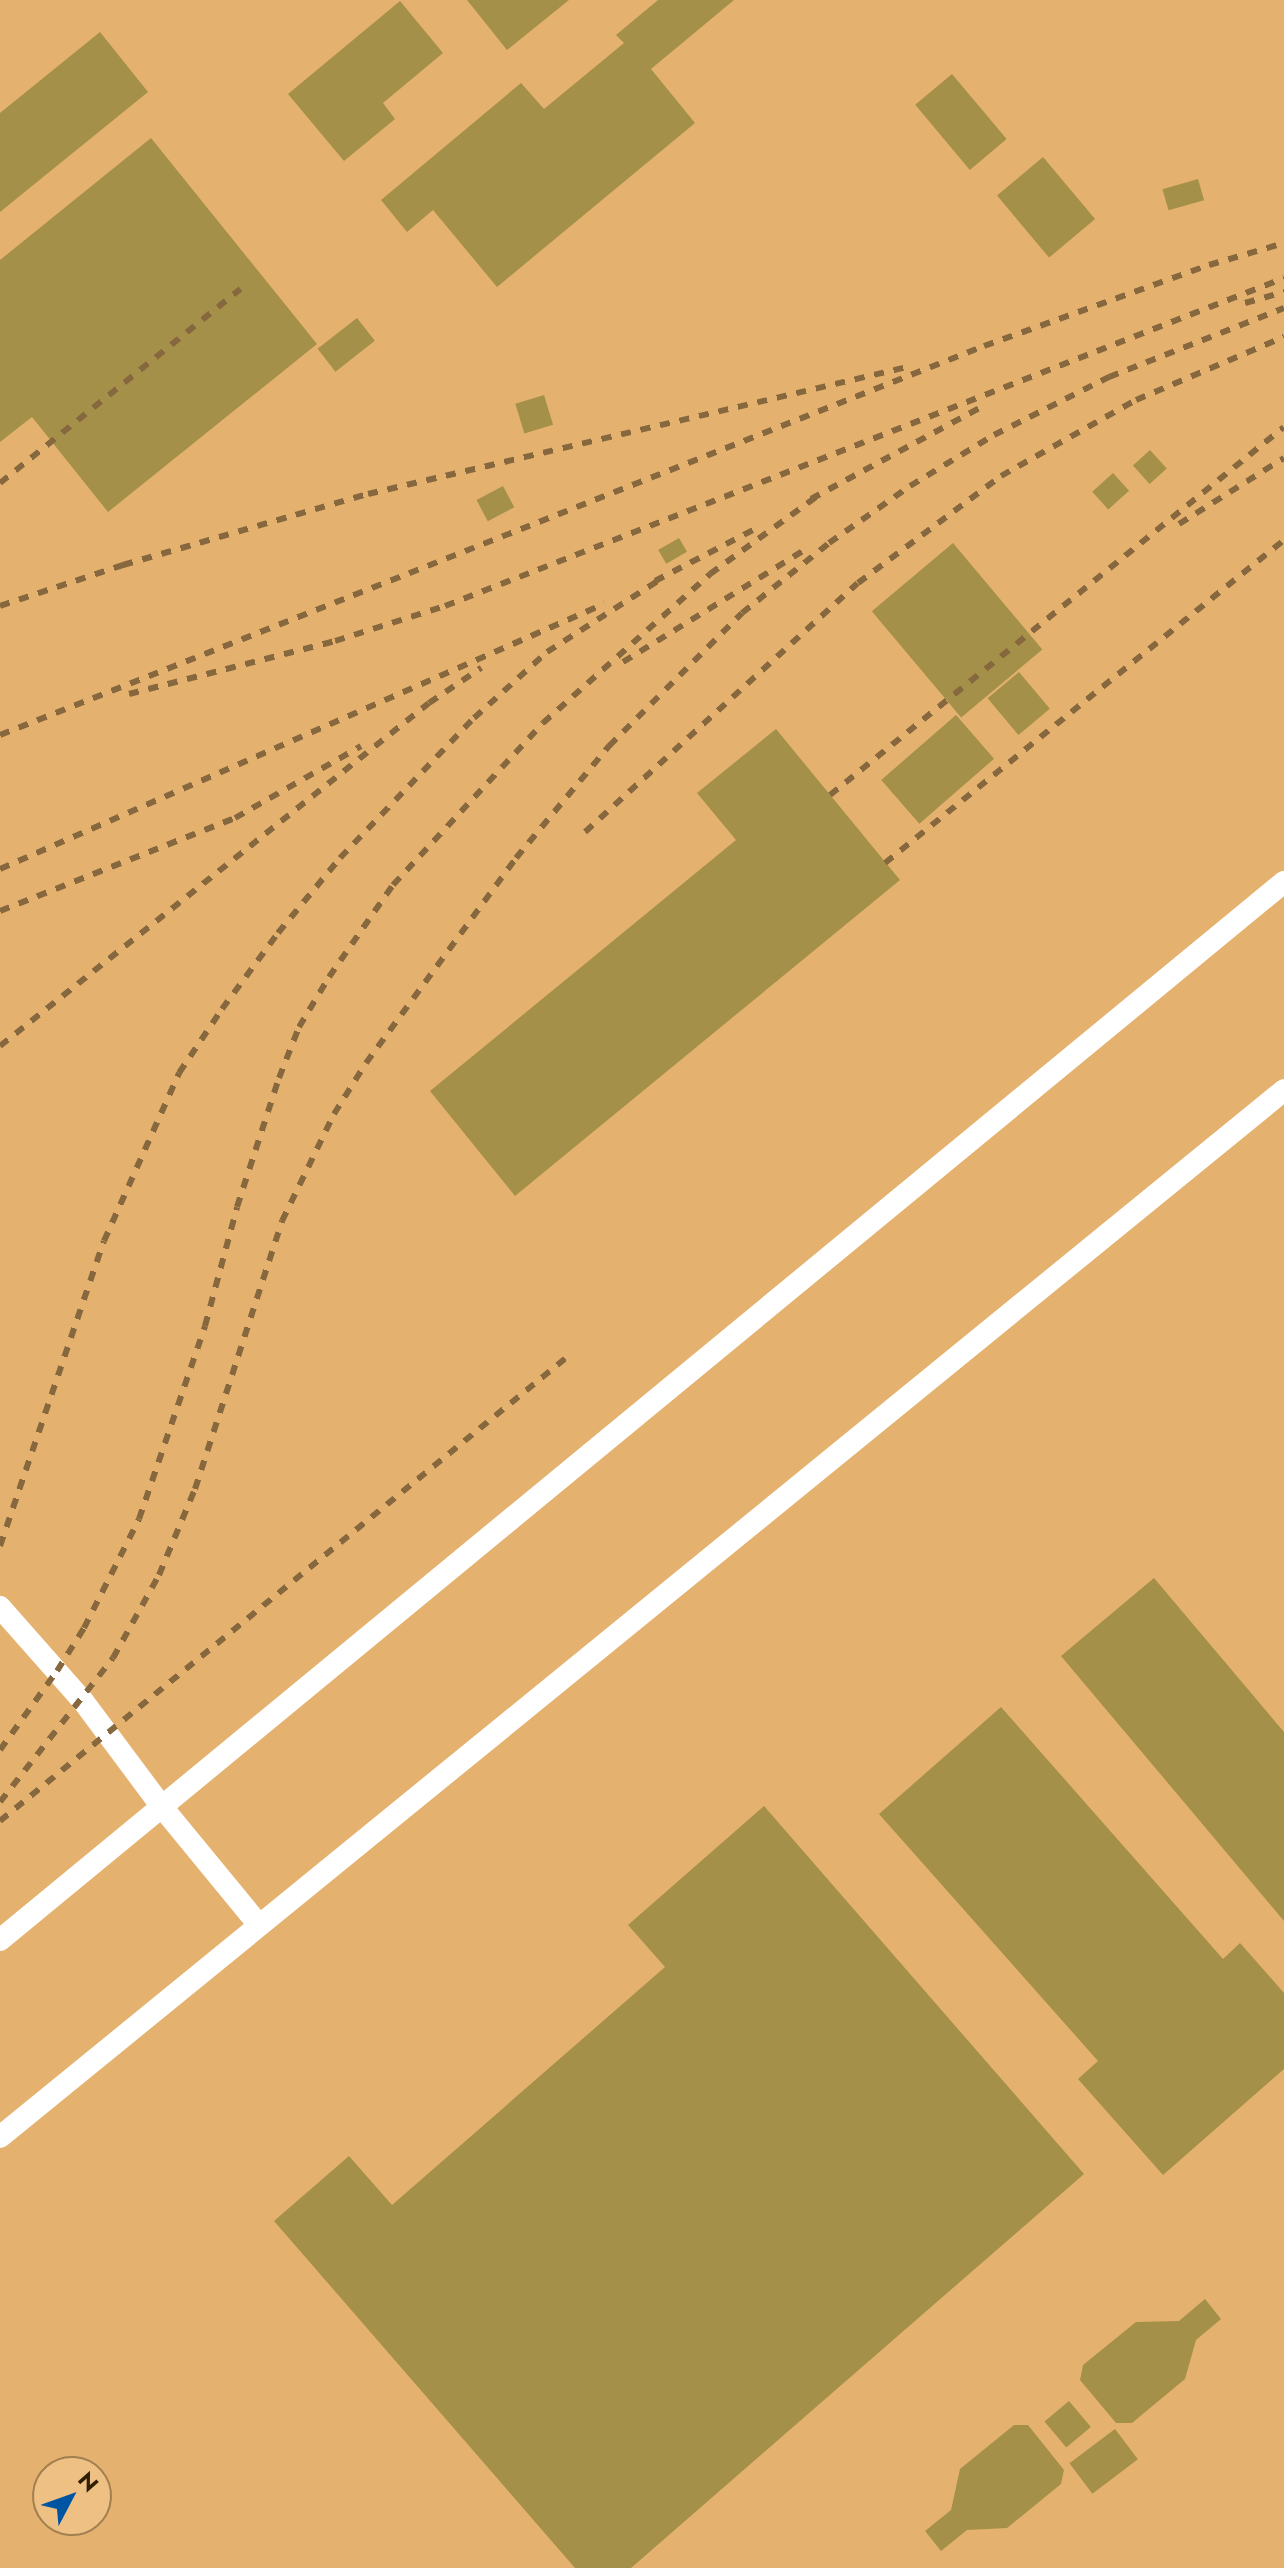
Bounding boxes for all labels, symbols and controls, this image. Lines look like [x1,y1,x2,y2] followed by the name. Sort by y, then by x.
[32,2456,112,2536] north arrow
[71,2464,106,2499] text: N

